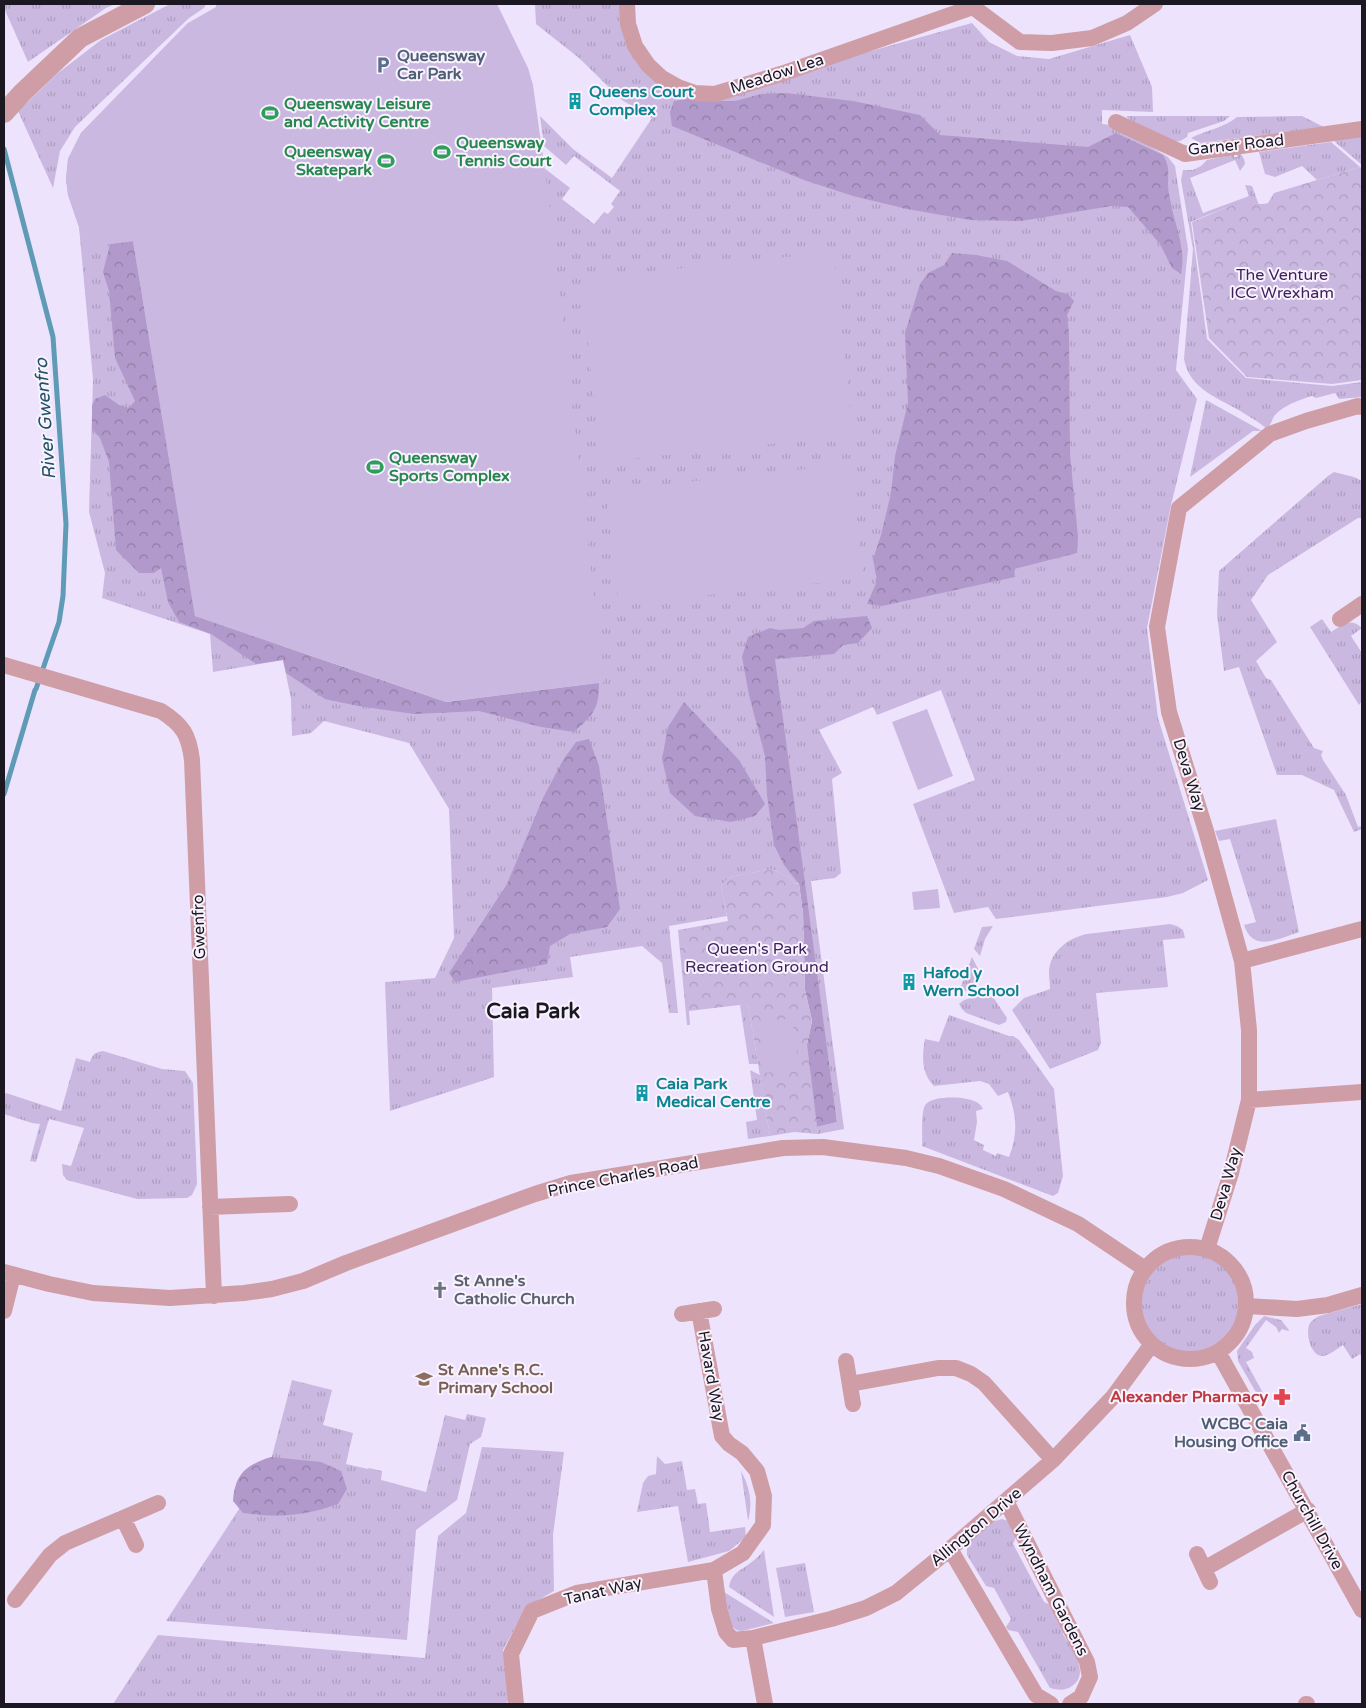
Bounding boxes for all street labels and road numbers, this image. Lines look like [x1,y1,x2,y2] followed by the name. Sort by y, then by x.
[728,49,826,99] street label: Meadow Lea
[1187,130,1285,160] street label: Garner Road
[1168,736,1210,814] street label: Deva Way
[188,894,210,960] street label: Gwenfro
[1206,1145,1246,1223] street label: Deva Way
[546,1153,700,1201] street label: Prince Charles Road
[693,1329,729,1423] street label: Havard Way
[1277,1467,1347,1573] street label: Churchill Drive
[926,1483,1026,1571] street label: Allington Drive
[1009,1521,1093,1659] street label: Wyndham Gardens
[562,1572,644,1610] street label: Tanat Way

